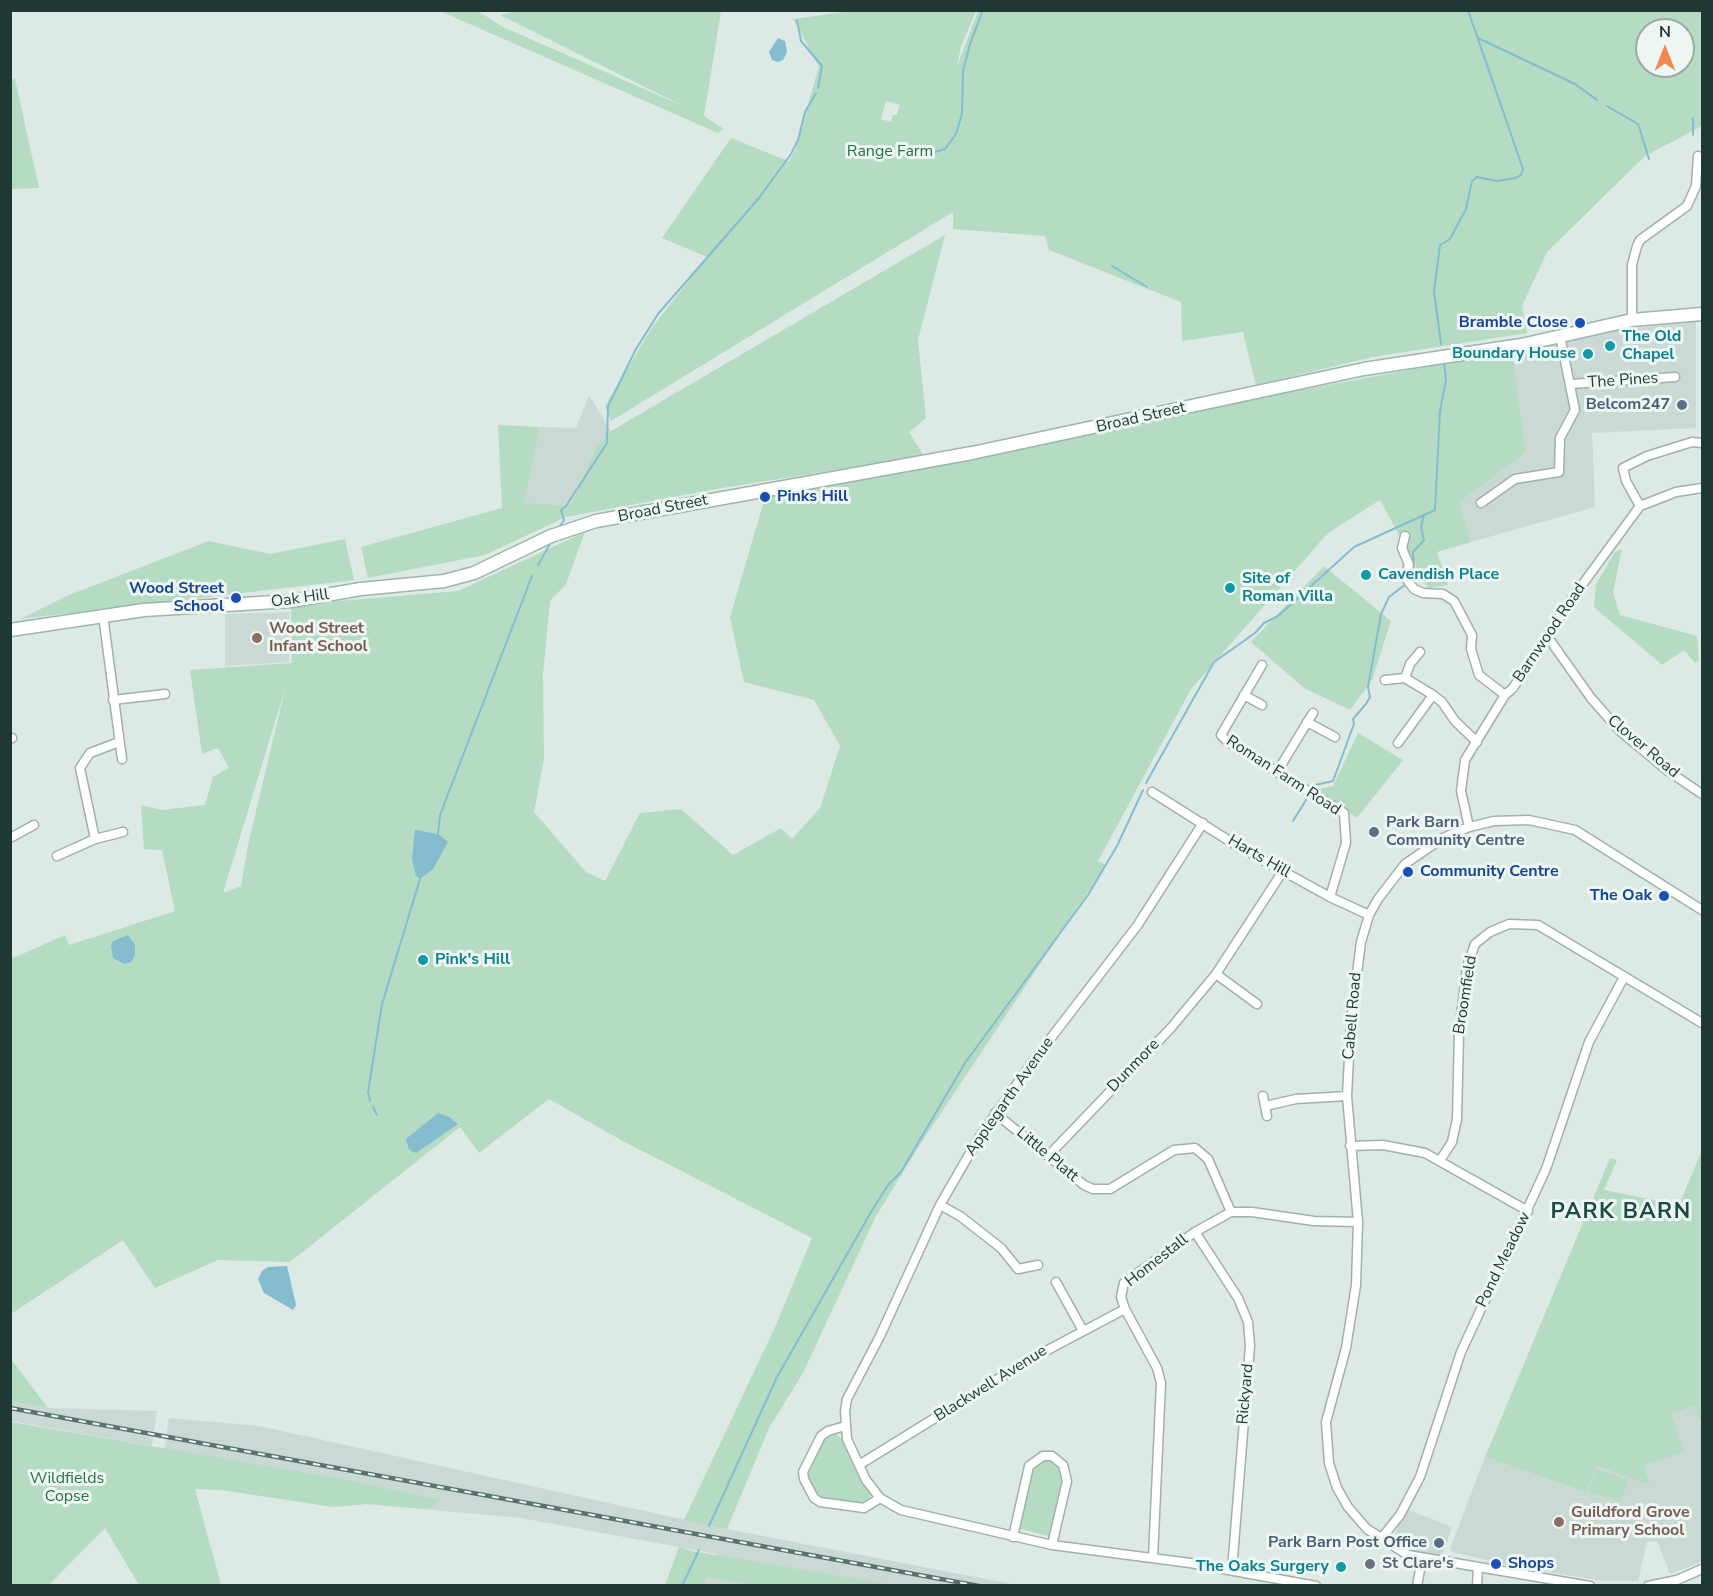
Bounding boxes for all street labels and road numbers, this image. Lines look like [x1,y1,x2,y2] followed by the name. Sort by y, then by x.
[1587,369,1659,393] street label: The Pines
[1095,398,1187,438] street label: Broad Street
[617,491,709,527] street label: Broad Street
[1510,580,1590,686] street label: Barnwood Road
[270,585,330,613] street label: Oak Hill
[1603,711,1683,783] street label: Clover Road
[1222,732,1344,820] street label: Roman Farm Road
[1224,831,1294,883] street label: Harts Hill
[1450,954,1482,1036] street label: Broomfield
[1340,972,1366,1060] street label: Cabell Road
[962,1034,1058,1160] street label: Applegarth Avenue
[1104,1035,1164,1097] street label: Dunmore
[1012,1124,1082,1186] street label: Little Platt
[1473,1209,1535,1311] street label: Pond Meadow
[1122,1231,1192,1291] street label: Homestall
[931,1342,1051,1426] street label: Blackwell Avenue
[1234,1363,1258,1425] street label: Rickyard

